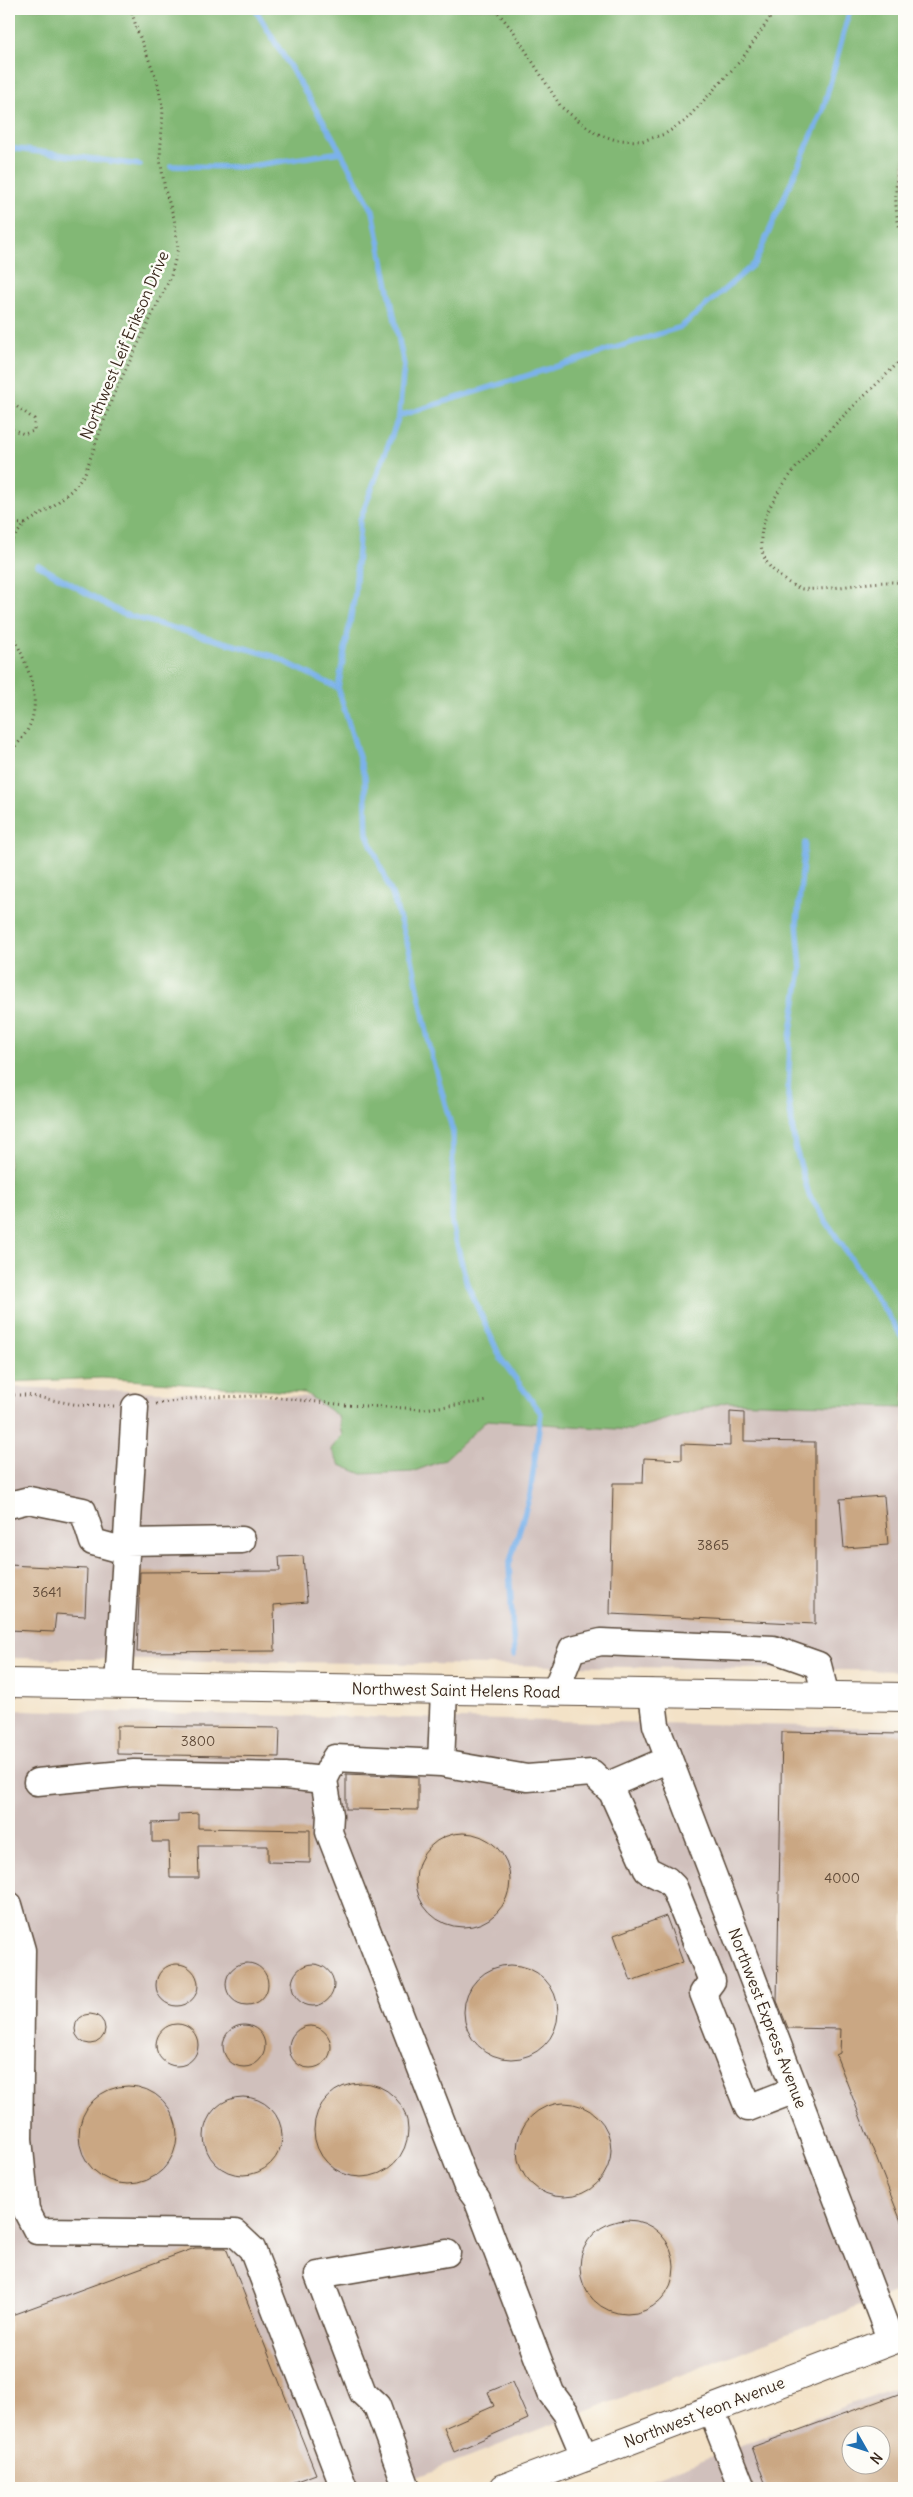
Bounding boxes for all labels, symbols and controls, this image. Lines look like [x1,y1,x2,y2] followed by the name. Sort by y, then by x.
[75,248,173,442] street label: Northwest Leif Erikson Drive
[697,1536,729,1554] house number: 3865
[32,1583,62,1601] house number: 3641
[352,1678,560,1702] street label: Northwest Saint Helens Road
[181,1732,215,1750] house number: 3800
[824,1869,860,1887] house number: 4000
[724,1925,812,2111] street label: Northwest Express Avenue
[621,2372,787,2452] street label: Northwest Yeon Avenue
[840,2424,890,2474] north arrow
[866,2449,886,2468] text: N

